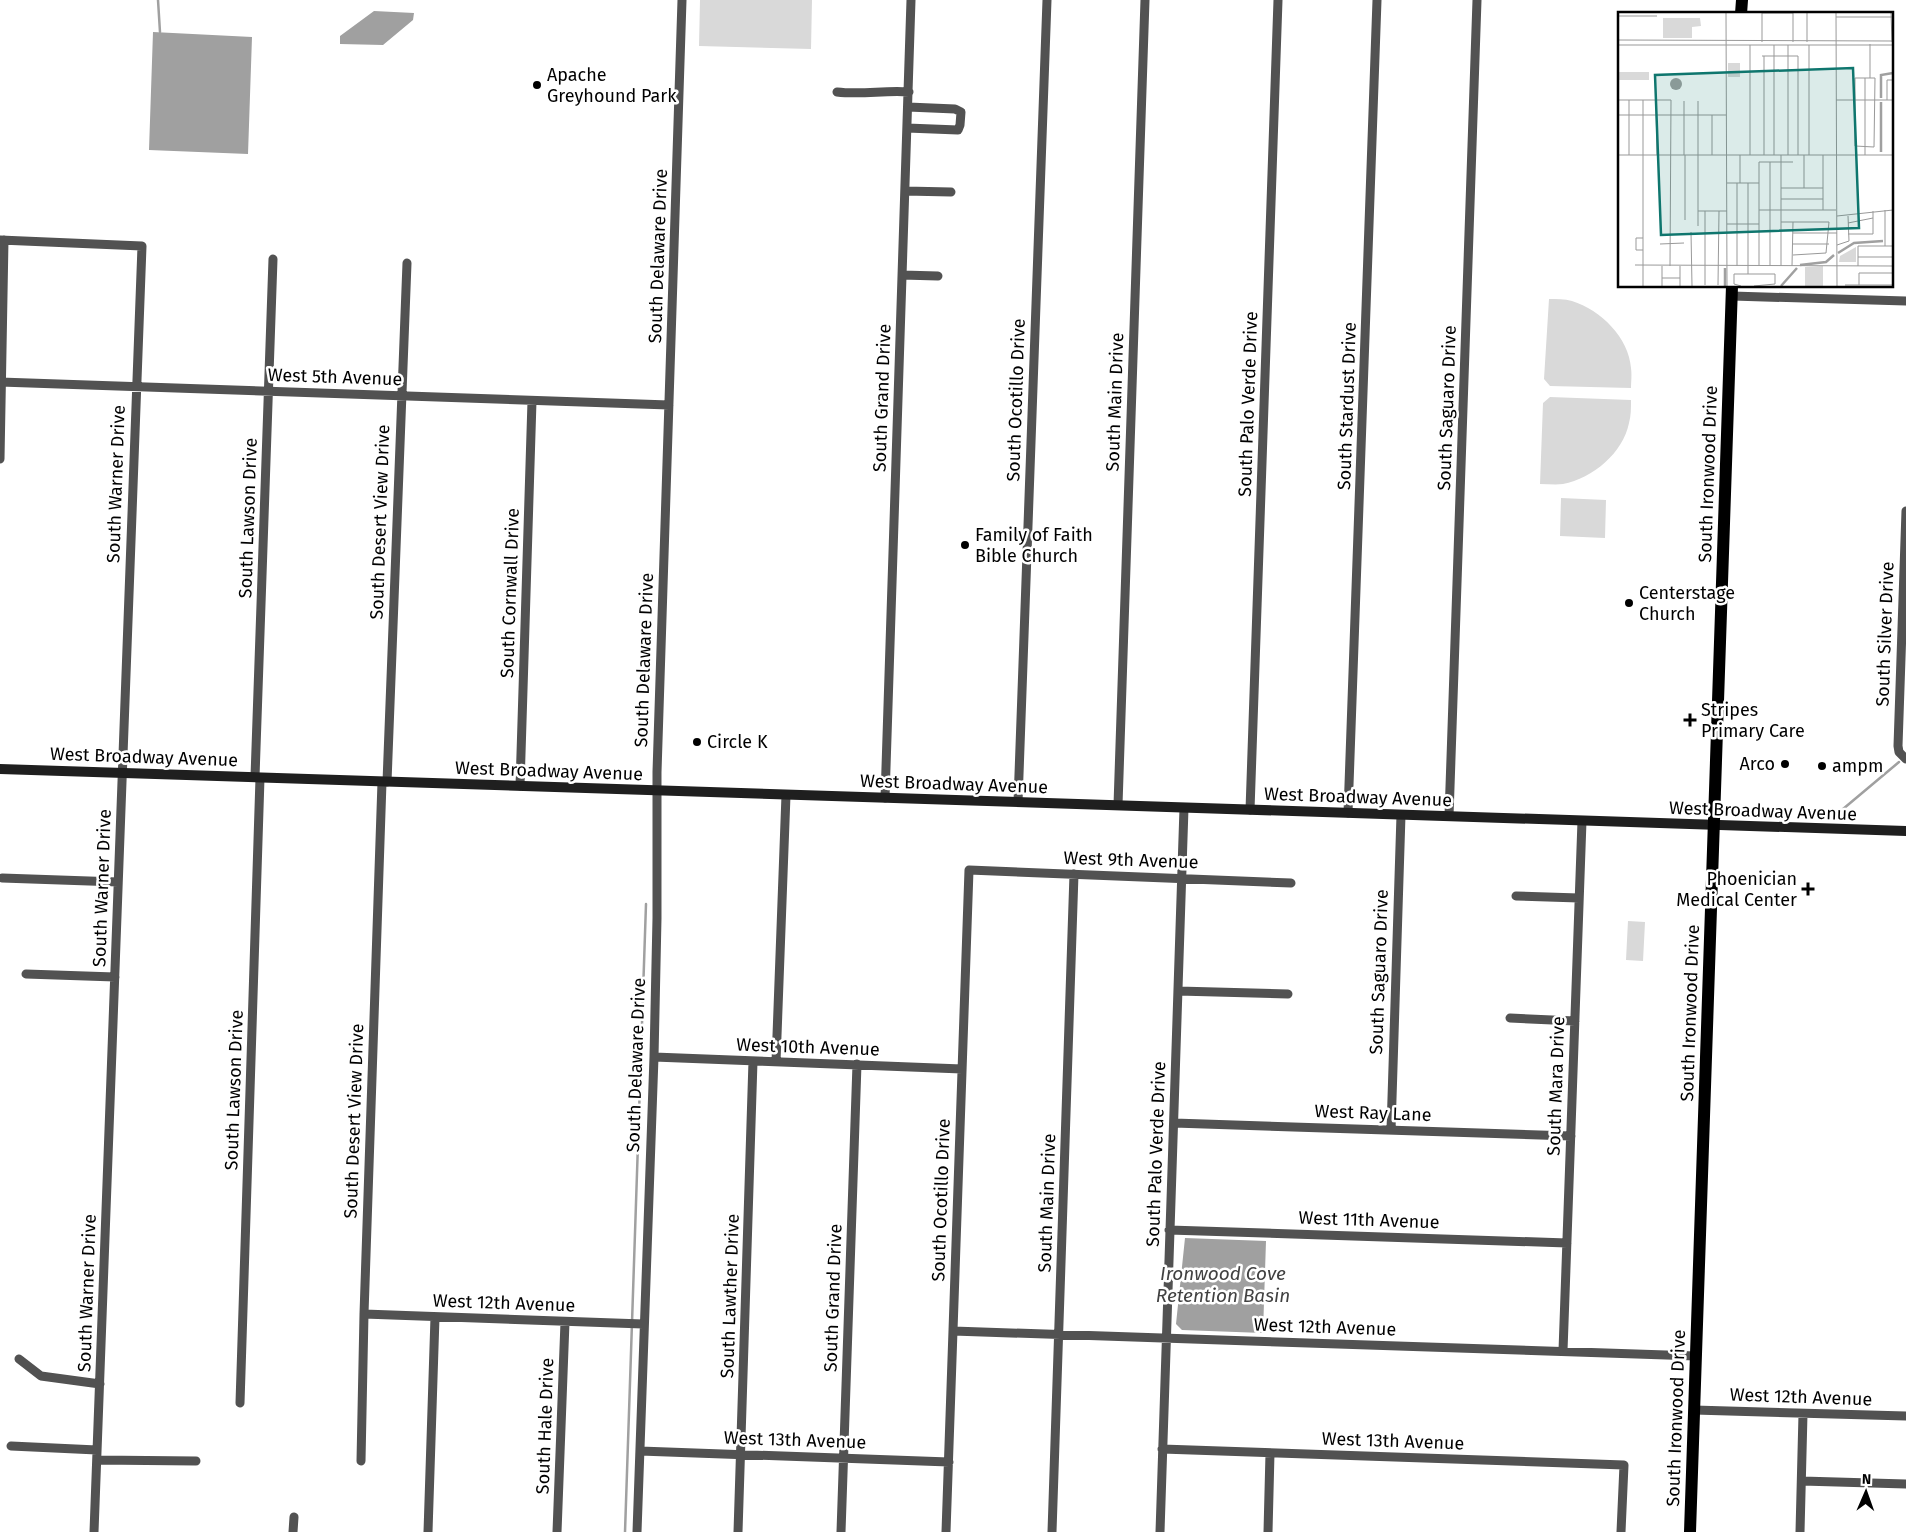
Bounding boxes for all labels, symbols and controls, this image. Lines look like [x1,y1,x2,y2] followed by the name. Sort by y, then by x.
[1618,12,1894,288] inset map
[547,64,677,107] place label: Apache Greyhound Park
[531,79,543,91] marker: Apache Greyhound Park
[644,168,672,344] street label: South Delaware Drive
[1234,311,1262,497] street label: South Palo Verde Drive
[1002,318,1030,482] street label: South Ocotillo Drive
[1333,322,1361,490] street label: South Stardust Drive
[868,323,896,473] street label: South Grand Drive
[1433,325,1461,491] street label: South Saguaro Drive
[1102,332,1128,472] street label: South Main Drive
[267,364,403,390] street label: West 5th Avenue
[1694,385,1722,563] street label: South Ironwood Drive
[102,405,130,563] street label: South Warner Drive
[366,424,394,620] street label: South Desert View Drive
[234,437,262,599] street label: South Lawson Drive
[496,508,524,678] street label: South Cornwall Drive
[975,524,1093,567] place label: Family of Faith Bible Church
[959,539,971,551] marker: Family of Faith Bible Church
[1871,561,1899,707] street label: South Silver Drive
[630,572,658,748] street label: South Delaware Drive
[1639,582,1735,625] place label: Centerstage Church
[1623,597,1635,609] marker: Centerstage Church
[1701,699,1805,742] place label: Stripes Primary Care
[1683,713,1697,727] marker: Stripes Primary Care
[707,731,768,753] place label: Circle K
[691,736,703,748] marker: Circle K
[50,743,238,771] street label: West Broadway Avenue
[1740,753,1775,775] place label: Arco
[1832,755,1883,777] place label: ampm
[455,757,643,785] street label: West Broadway Avenue
[1779,758,1791,770] marker: Arco
[1816,760,1828,772] marker: ampm
[860,770,1048,798] street label: West Broadway Avenue
[1264,783,1452,811] street label: West Broadway Avenue
[1669,797,1857,825] street label: West Broadway Avenue
[88,809,116,967] street label: South Warner Drive
[1063,847,1199,873] street label: West 9th Avenue
[1676,868,1797,911] place label: Phoenician Medical Center
[1801,882,1815,896] marker: Phoenician Medical Center
[1365,889,1393,1055] street label: South Saguaro Drive
[1676,924,1704,1102] street label: South Ironwood Drive
[622,977,650,1153] street label: South Delaware Drive
[220,1009,248,1171] street label: South Lawson Drive
[1543,1016,1569,1156] street label: South Mara Drive
[340,1023,368,1219] street label: South Desert View Drive
[736,1034,880,1060] street label: West 10th Avenue
[1142,1061,1170,1247] street label: South Palo Verde Drive
[1314,1100,1432,1126] street label: West Ray Lane
[927,1118,955,1282] street label: South Ocotillo Drive
[1034,1133,1060,1273] street label: South Main Drive
[1298,1207,1440,1233] street label: West 11th Avenue
[716,1213,744,1379] street label: South Lawther Drive
[73,1214,101,1372] street label: South Warner Drive
[819,1223,847,1373] street label: South Grand Drive
[1156,1262,1290,1307] water label: Ironwood Cove Retention Basin
[432,1290,576,1316] street label: West 12th Avenue
[1253,1314,1397,1340] street label: West 12th Avenue
[1662,1329,1690,1507] street label: South Ironwood Drive
[532,1357,558,1495] street label: South Hale Drive
[1729,1384,1873,1410] street label: West 12th Avenue
[723,1427,867,1453] street label: West 13th Avenue
[1321,1428,1465,1454] street label: West 13th Avenue
[1841,1467,1891,1517] north arrow
[1861,1471,1871,1488] text: N

